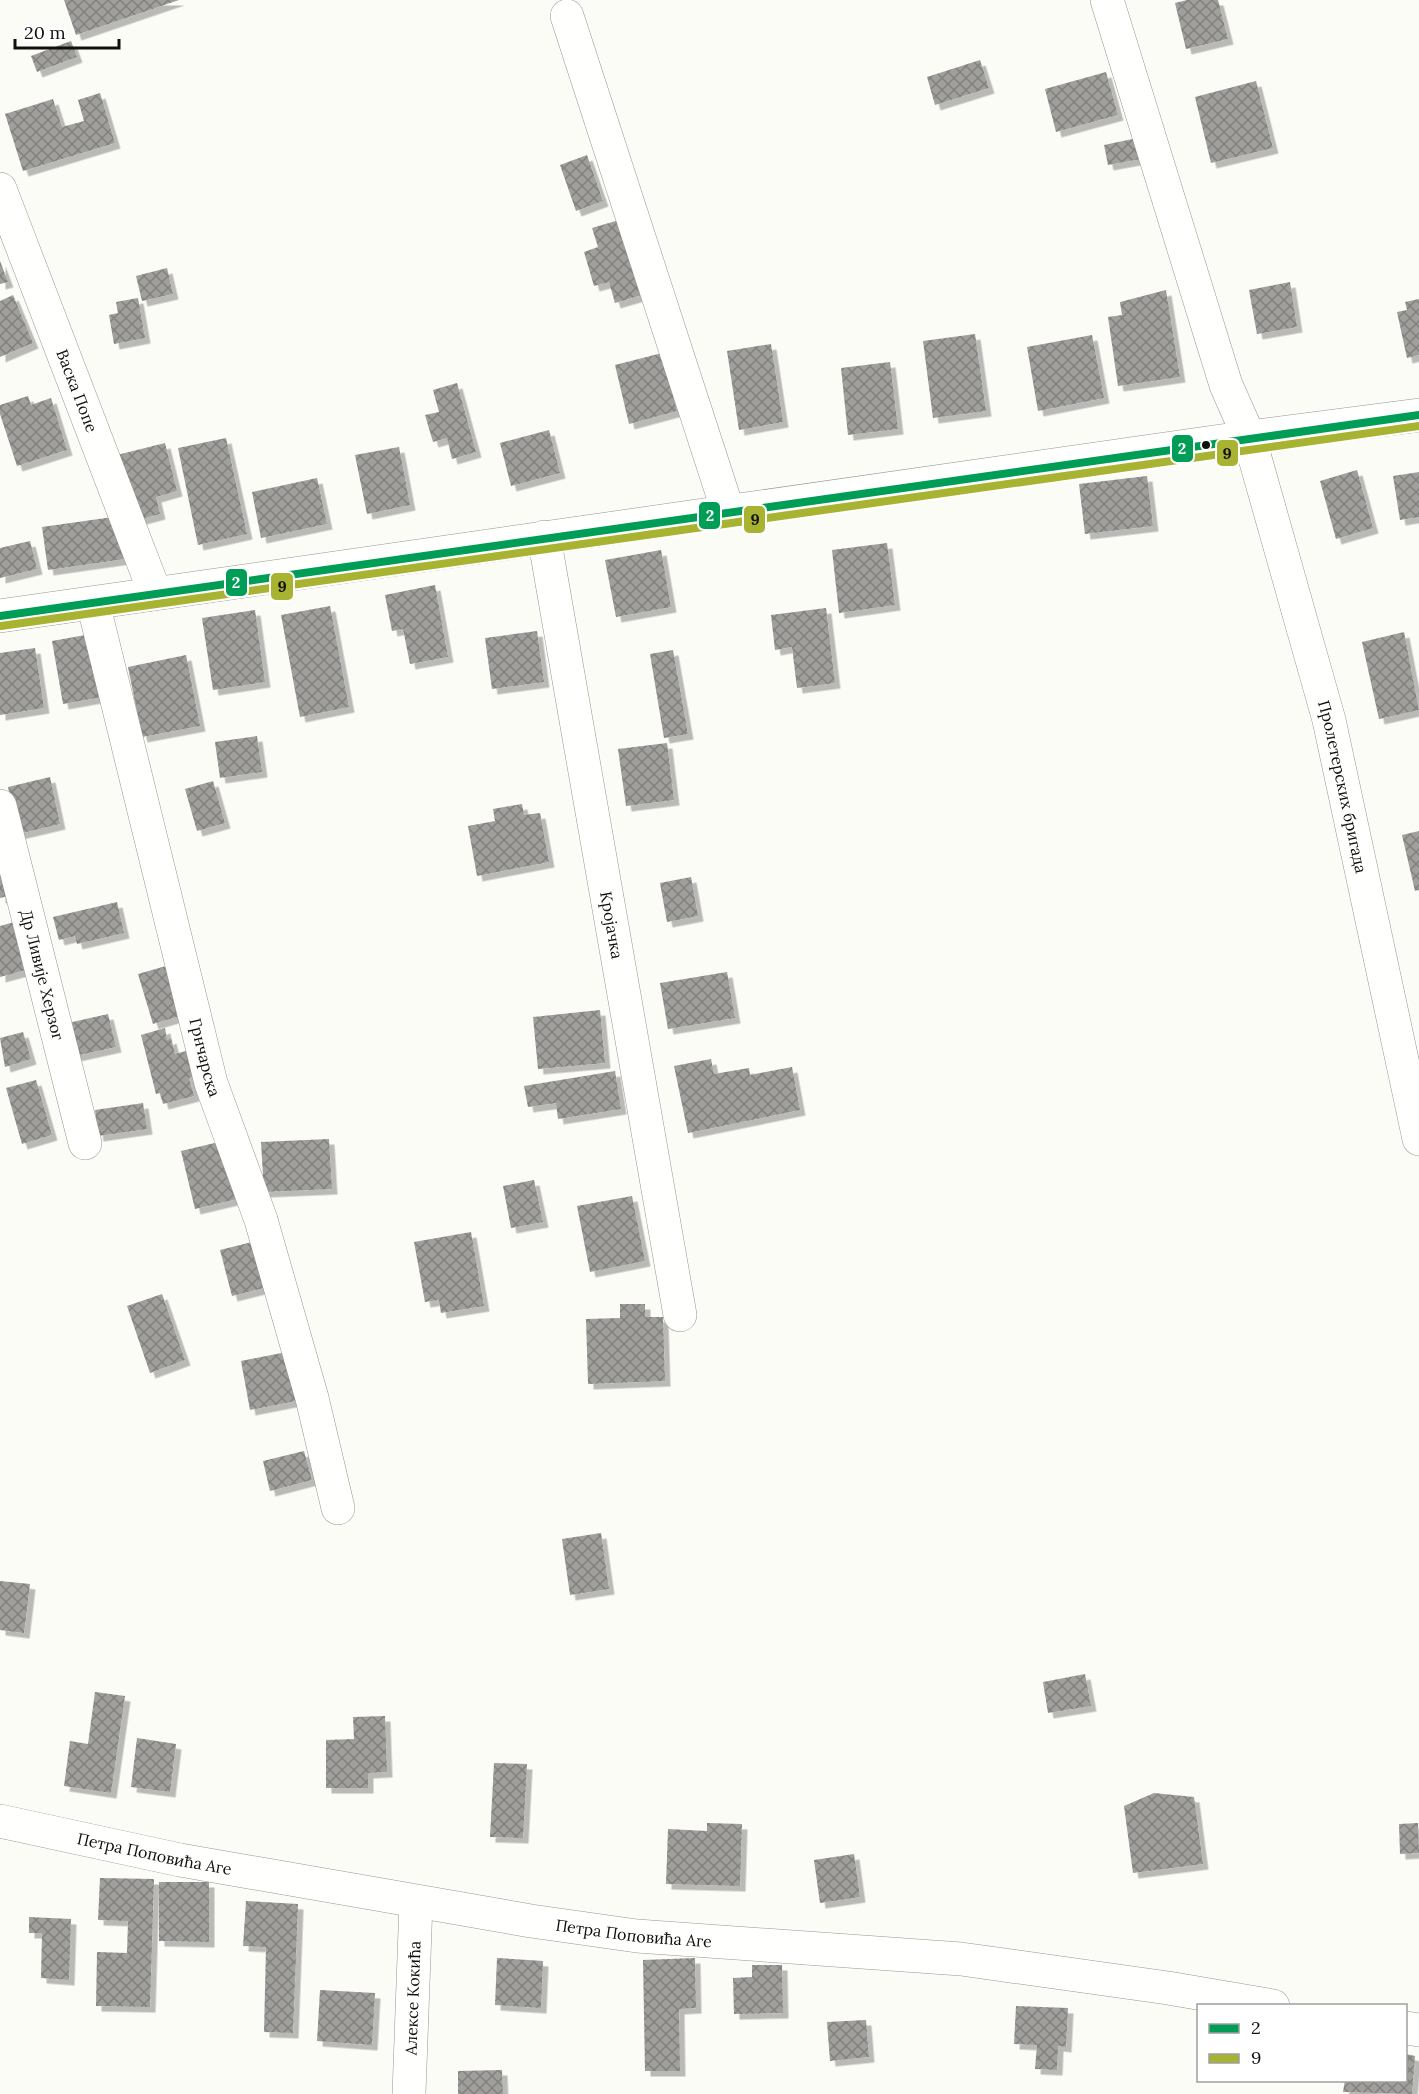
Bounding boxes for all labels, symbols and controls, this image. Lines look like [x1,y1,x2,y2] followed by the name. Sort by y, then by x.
[15,12,118,50] scale bar
[24,21,66,44] text: 20 m
[52,346,103,435] street label: Васка Попе
[1171,434,1194,463] line badge: 2
[1178,438,1186,458] text: 2
[1200,439,1212,451] unlabelled marker
[1216,439,1239,467] line badge: 9
[1222,443,1232,463] text: 9
[698,501,721,530] line badge: 2
[706,505,714,525] text: 2
[743,505,766,534] line badge: 9
[750,509,760,529] text: 9
[225,568,248,597] line badge: 2
[232,572,240,592] text: 2
[270,572,294,601] line badge: 9
[277,576,287,596] text: 9
[1314,698,1372,875] street label: Пролетерских бригада
[596,890,628,960] street label: Кројачка
[16,907,69,1042] street label: Др Ливије Херзог
[185,1016,225,1100] street label: Грнчарска
[76,1828,234,1879] street label: Петра Поповића Аге
[554,1915,713,1951] street label: Петра Поповића Аге
[400,1940,425,2057] street label: Алексе Кокића
[1197,2004,1407,2082] legend
[1251,2016,1261,2039] text: 2
[1251,2046,1261,2069] text: 9

